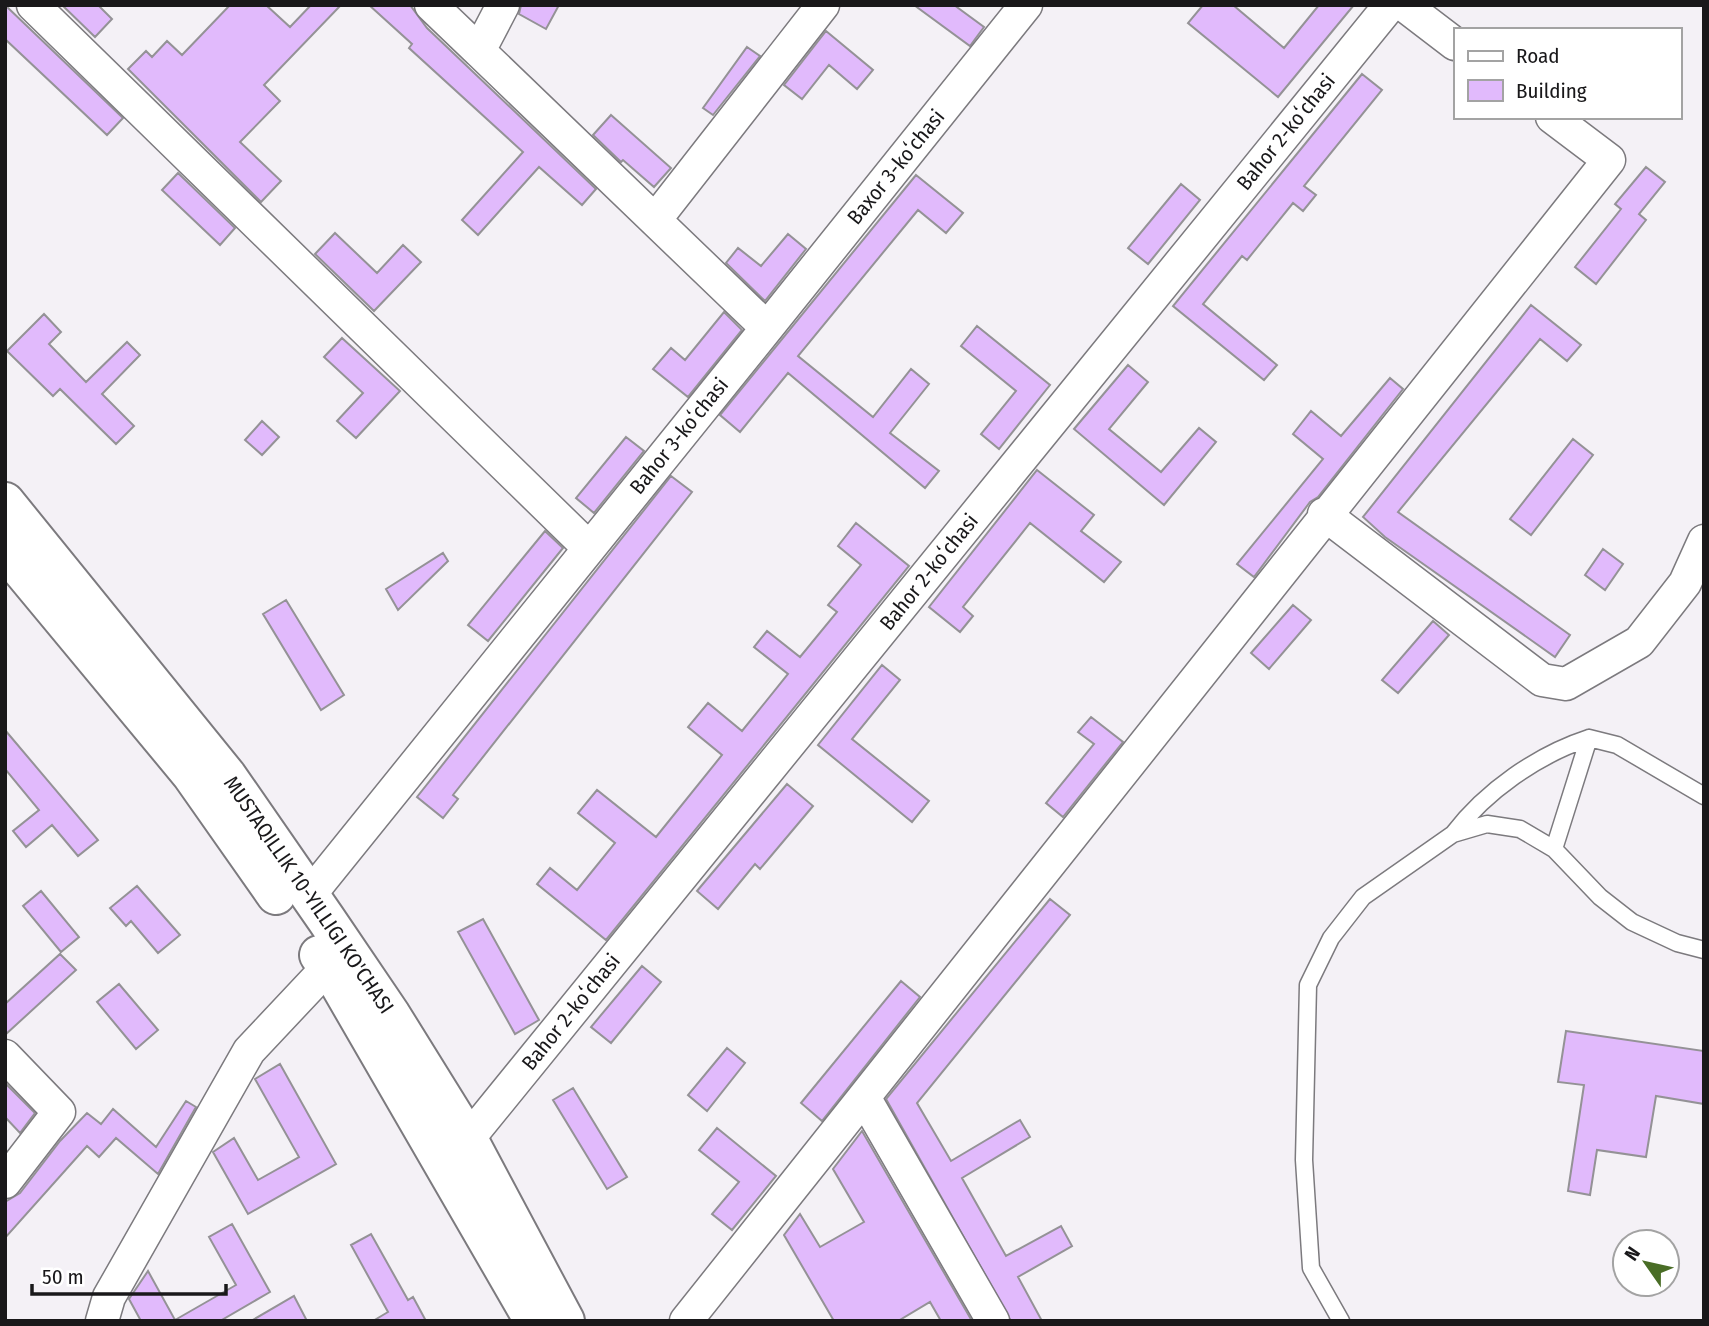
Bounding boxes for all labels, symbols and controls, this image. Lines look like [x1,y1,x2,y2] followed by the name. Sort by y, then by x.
[1454,28,1681,119] legend
[1516,43,1560,69] text: Road
[1231,69,1341,195] street label: Bahor 2-koʻchasi
[1516,78,1587,104] text: Building
[842,104,950,230] street label: Baxor 3-koʻchasi
[624,373,734,499] street label: Bahor 3-koʻchasi
[874,509,984,635] street label: Bahor 2-koʻchasi
[218,771,399,1019] street label: MUSTAQILLIK 10-YILLIGI KO'CHASI
[516,949,626,1075] street label: Bahor 2-koʻchasi
[1611,1228,1681,1298] north arrow
[1620,1243,1645,1265] text: N
[32,1252,226,1296] scale bar
[42,1264,84,1290] text: 50 m

